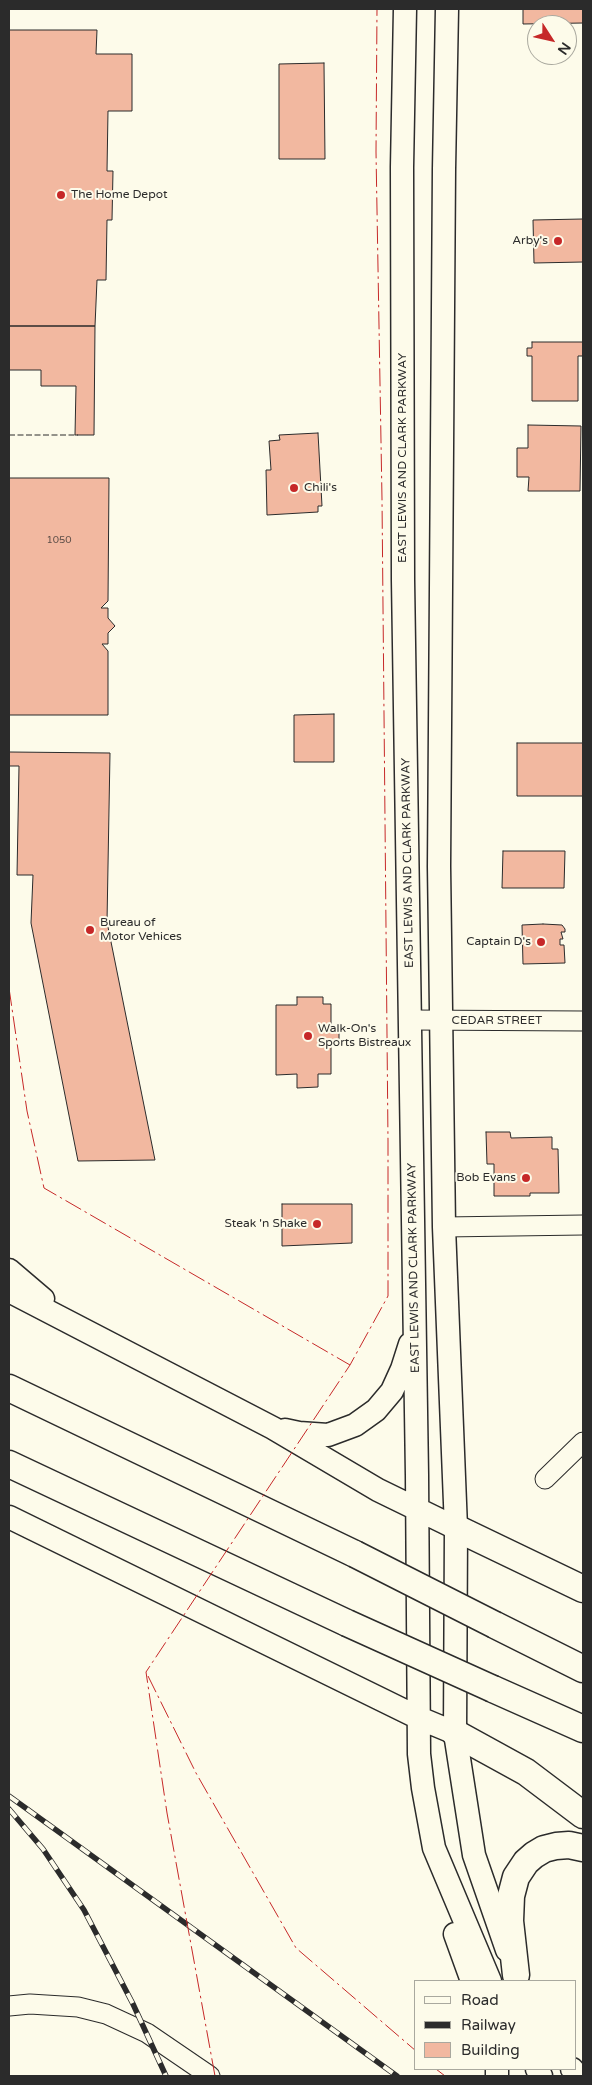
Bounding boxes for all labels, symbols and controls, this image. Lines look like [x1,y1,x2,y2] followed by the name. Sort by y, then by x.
[527,15,577,65] north arrow
[554,39,574,58] text: N
[71,188,168,202] place label: The Home Depot
[55,189,67,201] marker: The Home Depot
[512,234,548,248] place label: Arby's
[552,235,564,247] marker: Arby's
[396,353,410,563] street label: EAST LEWIS AND CLARK PARKWAY
[304,481,337,495] place label: Chili's
[288,482,300,494] marker: Chili's
[46,534,72,546] house number: 1050
[399,758,417,968] street label: EAST LEWIS AND CLARK PARKWAY
[100,916,182,944] place label: Bureau of Motor Vehices
[84,924,96,936] marker: Bureau of Motor Vehices
[466,935,531,949] place label: Captain D's
[535,936,547,948] marker: Captain D's
[452,1014,542,1028] street label: CEDAR STREET
[318,1022,411,1050] place label: Walk-On's Sports Bistreaux
[302,1030,314,1042] marker: Walk-On's Sports Bistreaux
[405,1163,423,1373] street label: EAST LEWIS AND CLARK PARKWAY
[456,1171,516,1185] place label: Bob Evans
[520,1172,532,1184] marker: Bob Evans
[225,1217,307,1231] place label: Steak 'n Shake
[311,1218,323,1230] marker: Steak 'n Shake
[414,1980,577,2070] legend
[461,1991,499,2009] text: Road
[461,2016,516,2034] text: Railway
[461,2041,520,2059] text: Building

